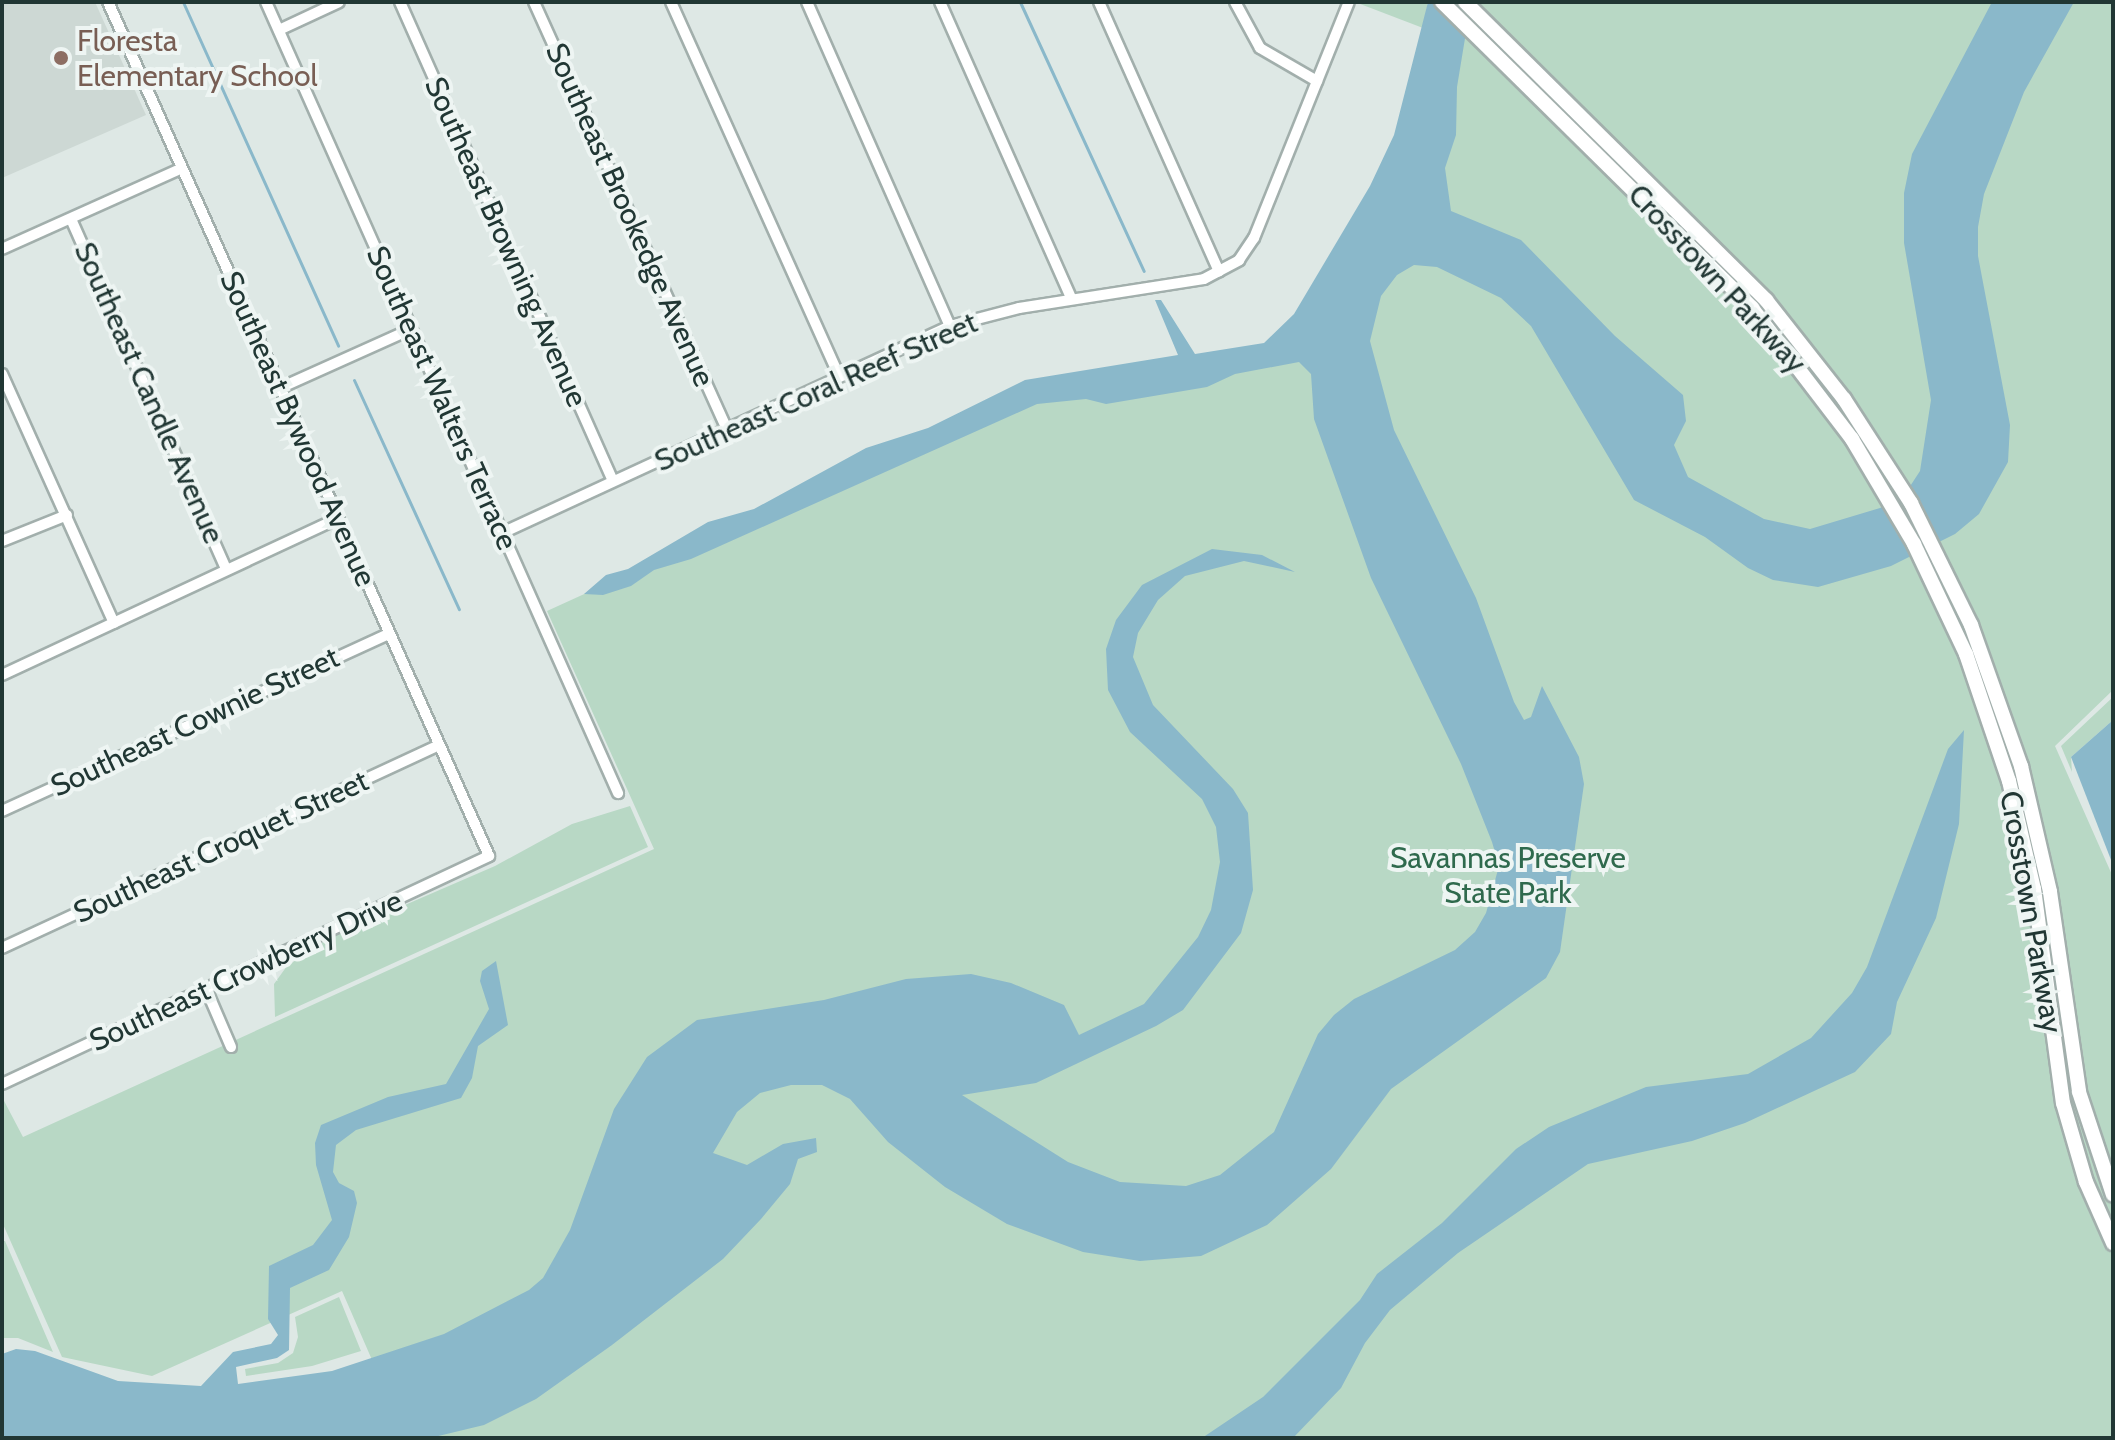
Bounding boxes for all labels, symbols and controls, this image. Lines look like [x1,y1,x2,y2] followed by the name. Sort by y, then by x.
[77,23,317,94] place label: Floresta Elementary School
[538,38,722,392] street label: Southeast Brookedge Avenue
[52,49,70,67] marker: Floresta Elementary School
[417,72,595,412] street label: Southeast Browning Avenue
[1620,177,1814,381] street label: Crosstown Parkway
[66,237,232,549] street label: Southeast Candle Avenue
[359,241,525,555] street label: Southeast Walters Terrace
[212,266,384,592] street label: Southeast Bywood Avenue
[649,305,983,479] street label: Southeast Coral Reef Street
[45,639,345,805] street label: Southeast Cownie Street
[68,763,374,931] street label: Southeast Croquet Street
[1992,788,2070,1036] street label: Crosstown Parkway
[1390,840,1626,910] park label: Savannas Preserve State Park
[84,883,408,1059] street label: Southeast Crowberry Drive

